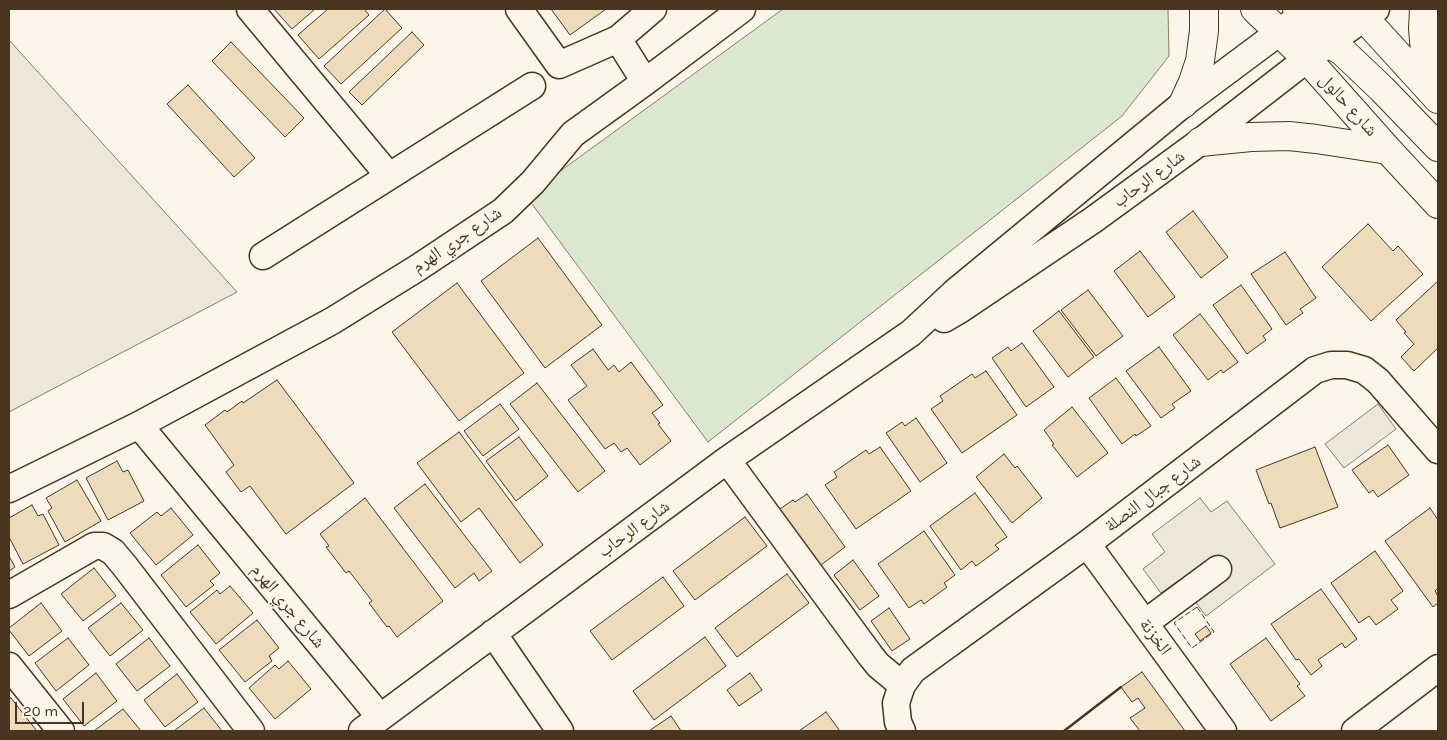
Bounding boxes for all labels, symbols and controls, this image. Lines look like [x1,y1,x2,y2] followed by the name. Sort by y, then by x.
[1314,69,1382,141] street label: شارع حالول
[1109,146,1189,212] street label: شارع الرحاب
[408,202,506,278] street label: شارع جري الهرم
[1101,451,1205,537] street label: شارع جبال النصلة
[594,496,674,562] street label: شارع الرحاب
[246,559,330,653] street label: شارع جري الهرم
[1134,614,1176,660] street label: الخزنة
[18,692,86,724] scale bar
[23,702,58,720] text: 20 m

